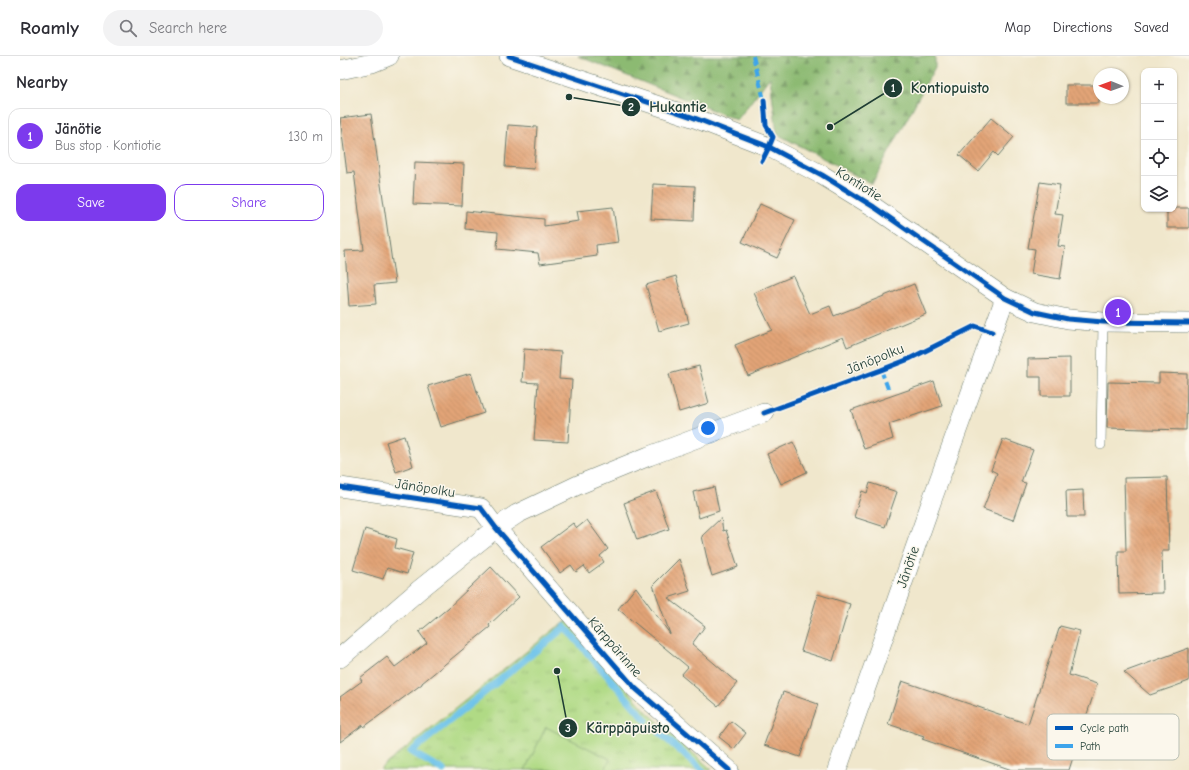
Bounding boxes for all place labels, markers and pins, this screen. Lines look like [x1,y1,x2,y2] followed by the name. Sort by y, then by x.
[883,74,998,101] callout: Kontiopuisto
[621,93,714,120] callout: Hukantie
[1105,297,1131,327] pin: 1
[558,714,678,741] callout: Kärppäpuisto

